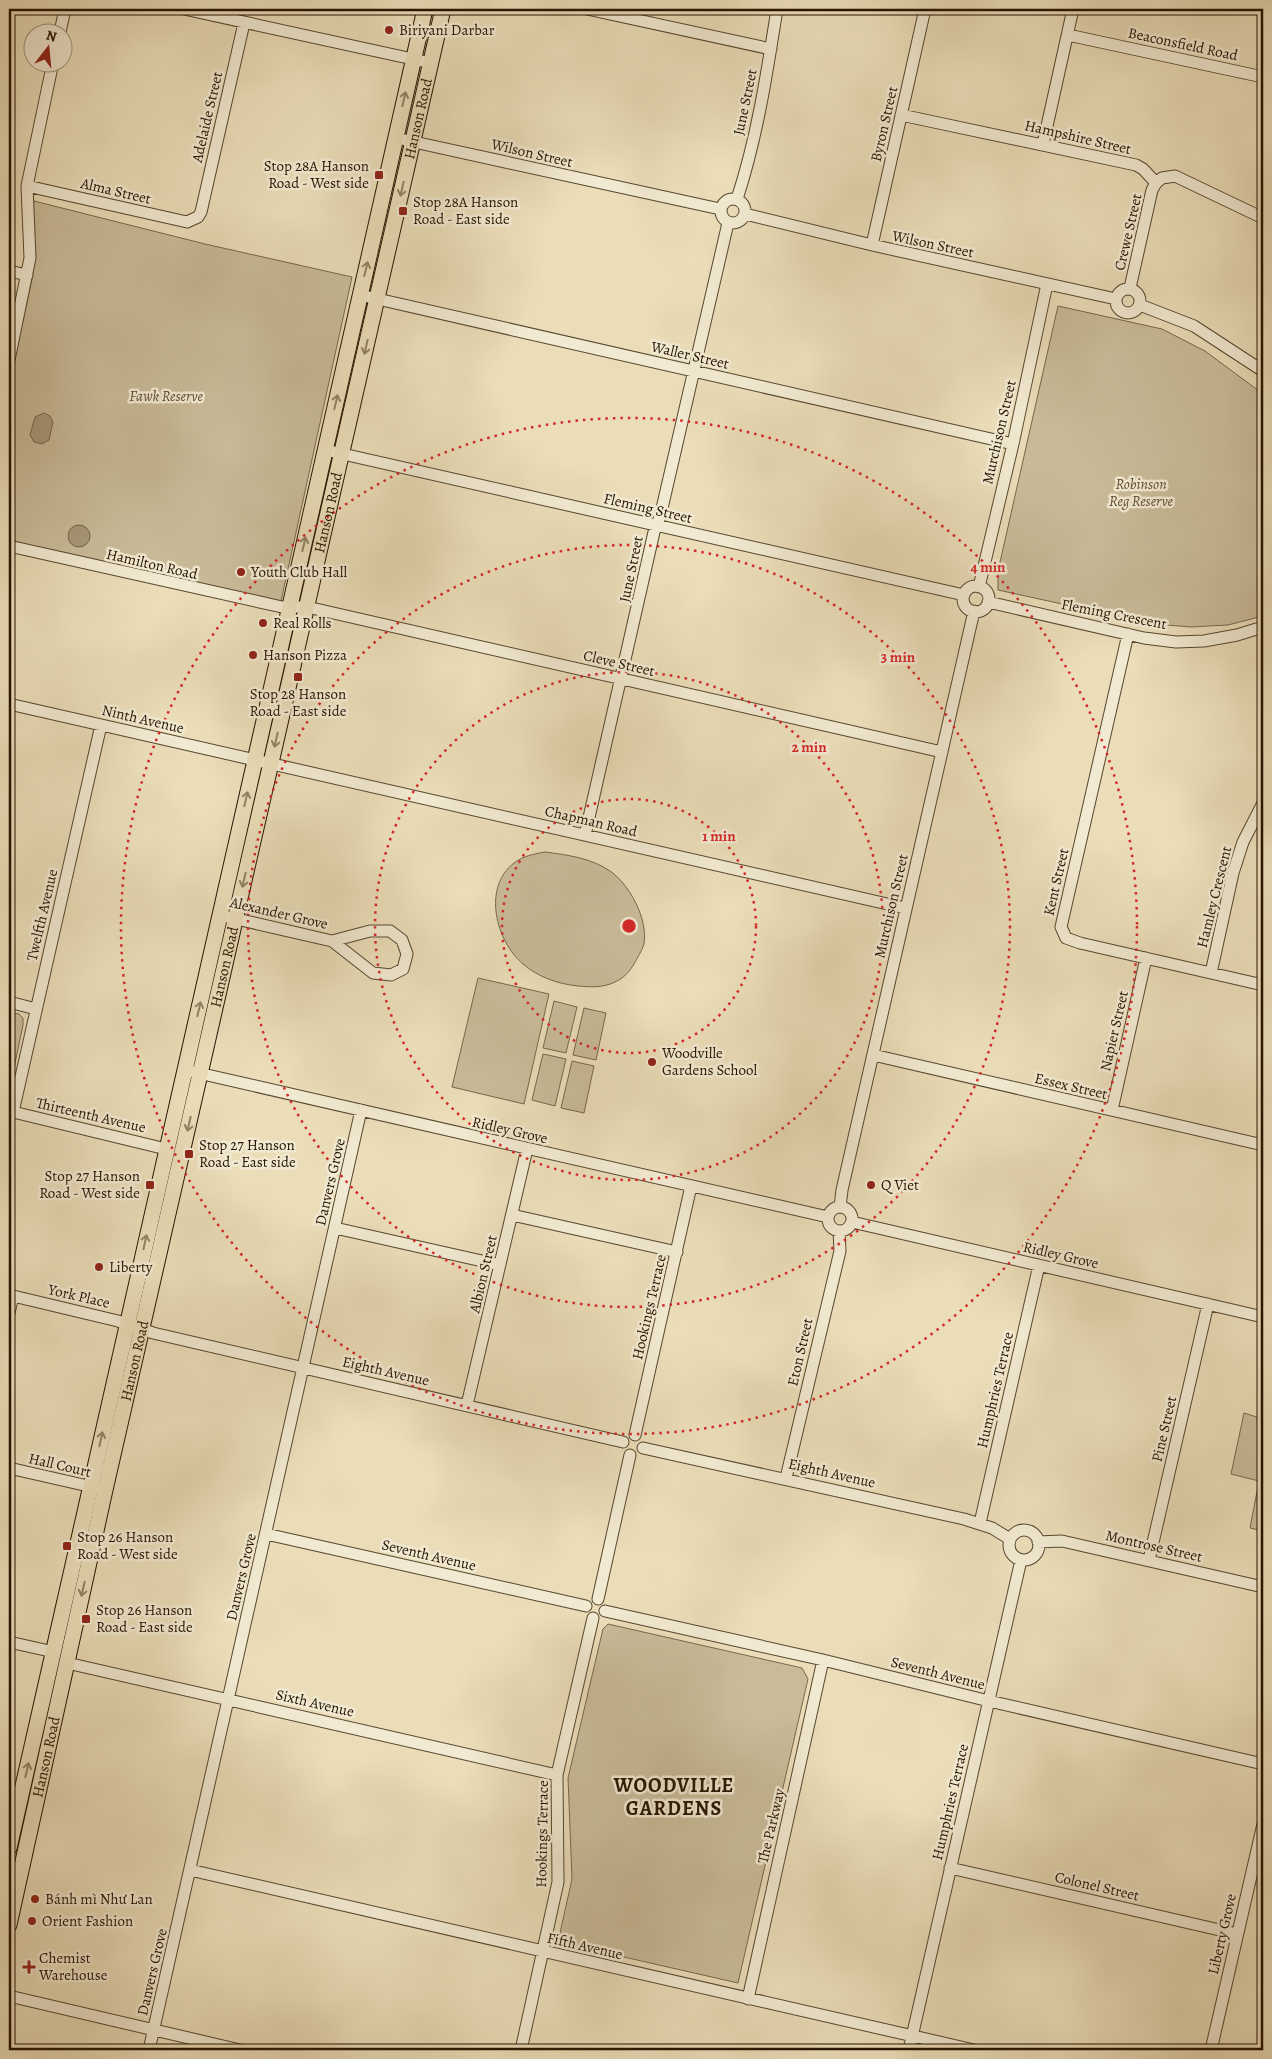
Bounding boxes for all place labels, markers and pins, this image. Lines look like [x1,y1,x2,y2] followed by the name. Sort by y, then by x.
[399,20,495,40] place label: Biriyani Darbar
[383,24,395,36] marker: Biriyani Darbar
[264,156,369,193] place label: Stop 28A Hanson Road - West side
[373,169,385,181] marker: Stop 28A Hanson Road - West side
[413,192,518,229] place label: Stop 28A Hanson Road - East side
[397,205,409,217] marker: Stop 28A Hanson Road - East side
[250,562,347,582] place label: Youth Club Hall
[235,566,247,578] marker: Youth Club Hall
[273,613,332,633] place label: Real Rolls
[257,617,269,629] marker: Real Rolls
[263,645,347,665] place label: Hanson Pizza
[247,649,259,661] marker: Hanson Pizza
[292,671,304,683] marker: Stop 28 Hanson Road - East side
[250,684,347,721] place label: Stop 28 Hanson Road - East side
[620,917,638,935] centre of rings
[661,1043,757,1080] place label: Woodville Gardens School
[646,1056,658,1068] marker: Woodville Gardens School
[199,1135,296,1172] place label: Stop 27 Hanson Road - East side
[183,1148,195,1160] marker: Stop 27 Hanson Road - East side
[39,1166,140,1203] place label: Stop 27 Hanson Road - West side
[881,1175,919,1195] place label: Q Viet
[144,1179,156,1191] marker: Stop 27 Hanson Road - West side
[865,1179,877,1191] marker: Q Viet
[109,1257,153,1277] place label: Liberty
[93,1261,105,1273] marker: Liberty
[77,1527,178,1564] place label: Stop 26 Hanson Road - West side
[61,1540,73,1552] marker: Stop 26 Hanson Road - West side
[96,1600,193,1637] place label: Stop 26 Hanson Road - East side
[80,1613,92,1625] marker: Stop 26 Hanson Road - East side
[45,1889,153,1909] place label: Bánh mì Như Lan
[29,1893,41,1905] marker: Bánh mì Như Lan
[42,1911,133,1931] place label: Orient Fashion
[26,1915,38,1927] marker: Orient Fashion
[38,1948,108,1985] place label: Chemist Warehouse
[23,1961,35,1973] marker: Chemist Warehouse

